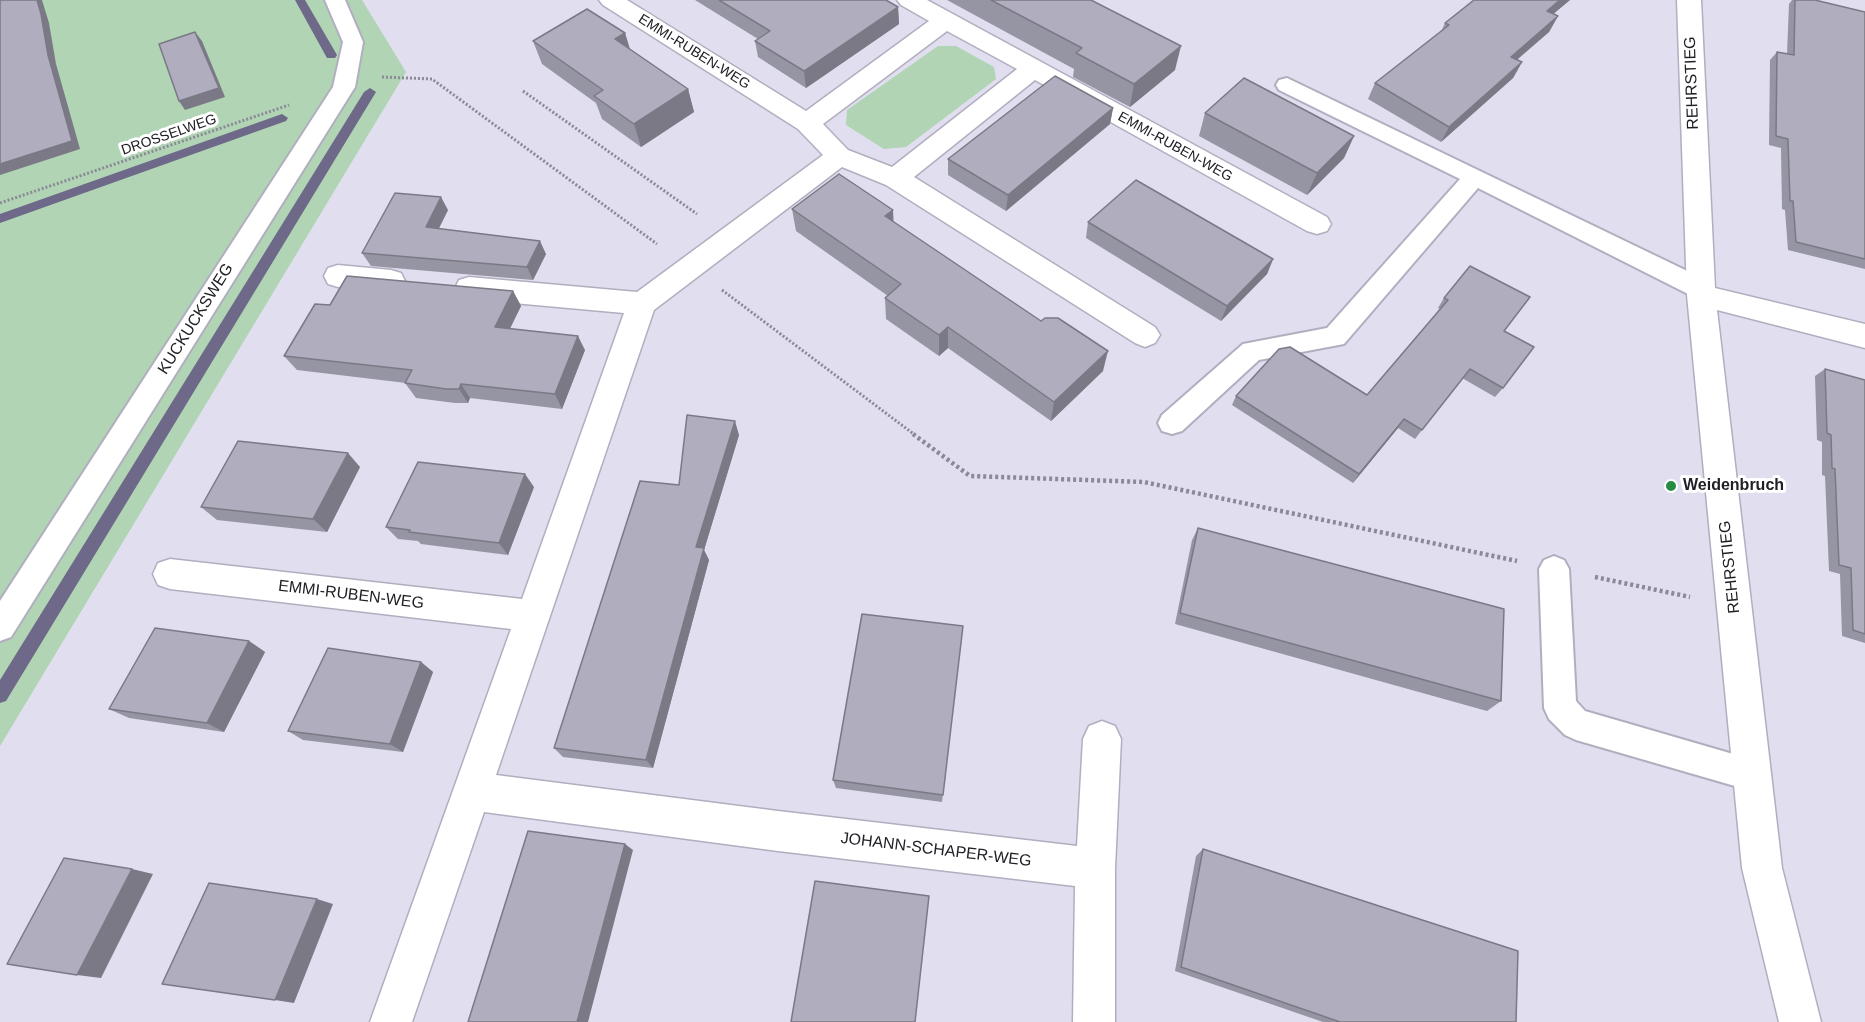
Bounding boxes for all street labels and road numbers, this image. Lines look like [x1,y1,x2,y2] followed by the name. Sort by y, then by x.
[635,11,753,93] street label: EMMI-RUBEN-WEG
[1681,36,1703,130] street label: REHRSTIEG
[1115,109,1235,185] street label: EMMI-RUBEN-WEG
[119,111,219,159] street label: DROSSELWEG
[154,260,238,378] street label: KUCKUCKSWEG
[1716,520,1744,614] street label: REHRSTIEG
[277,577,425,613] street label: EMMI-RUBEN-WEG
[840,829,1032,871] street label: JOHANN-SCHAPER-WEG

